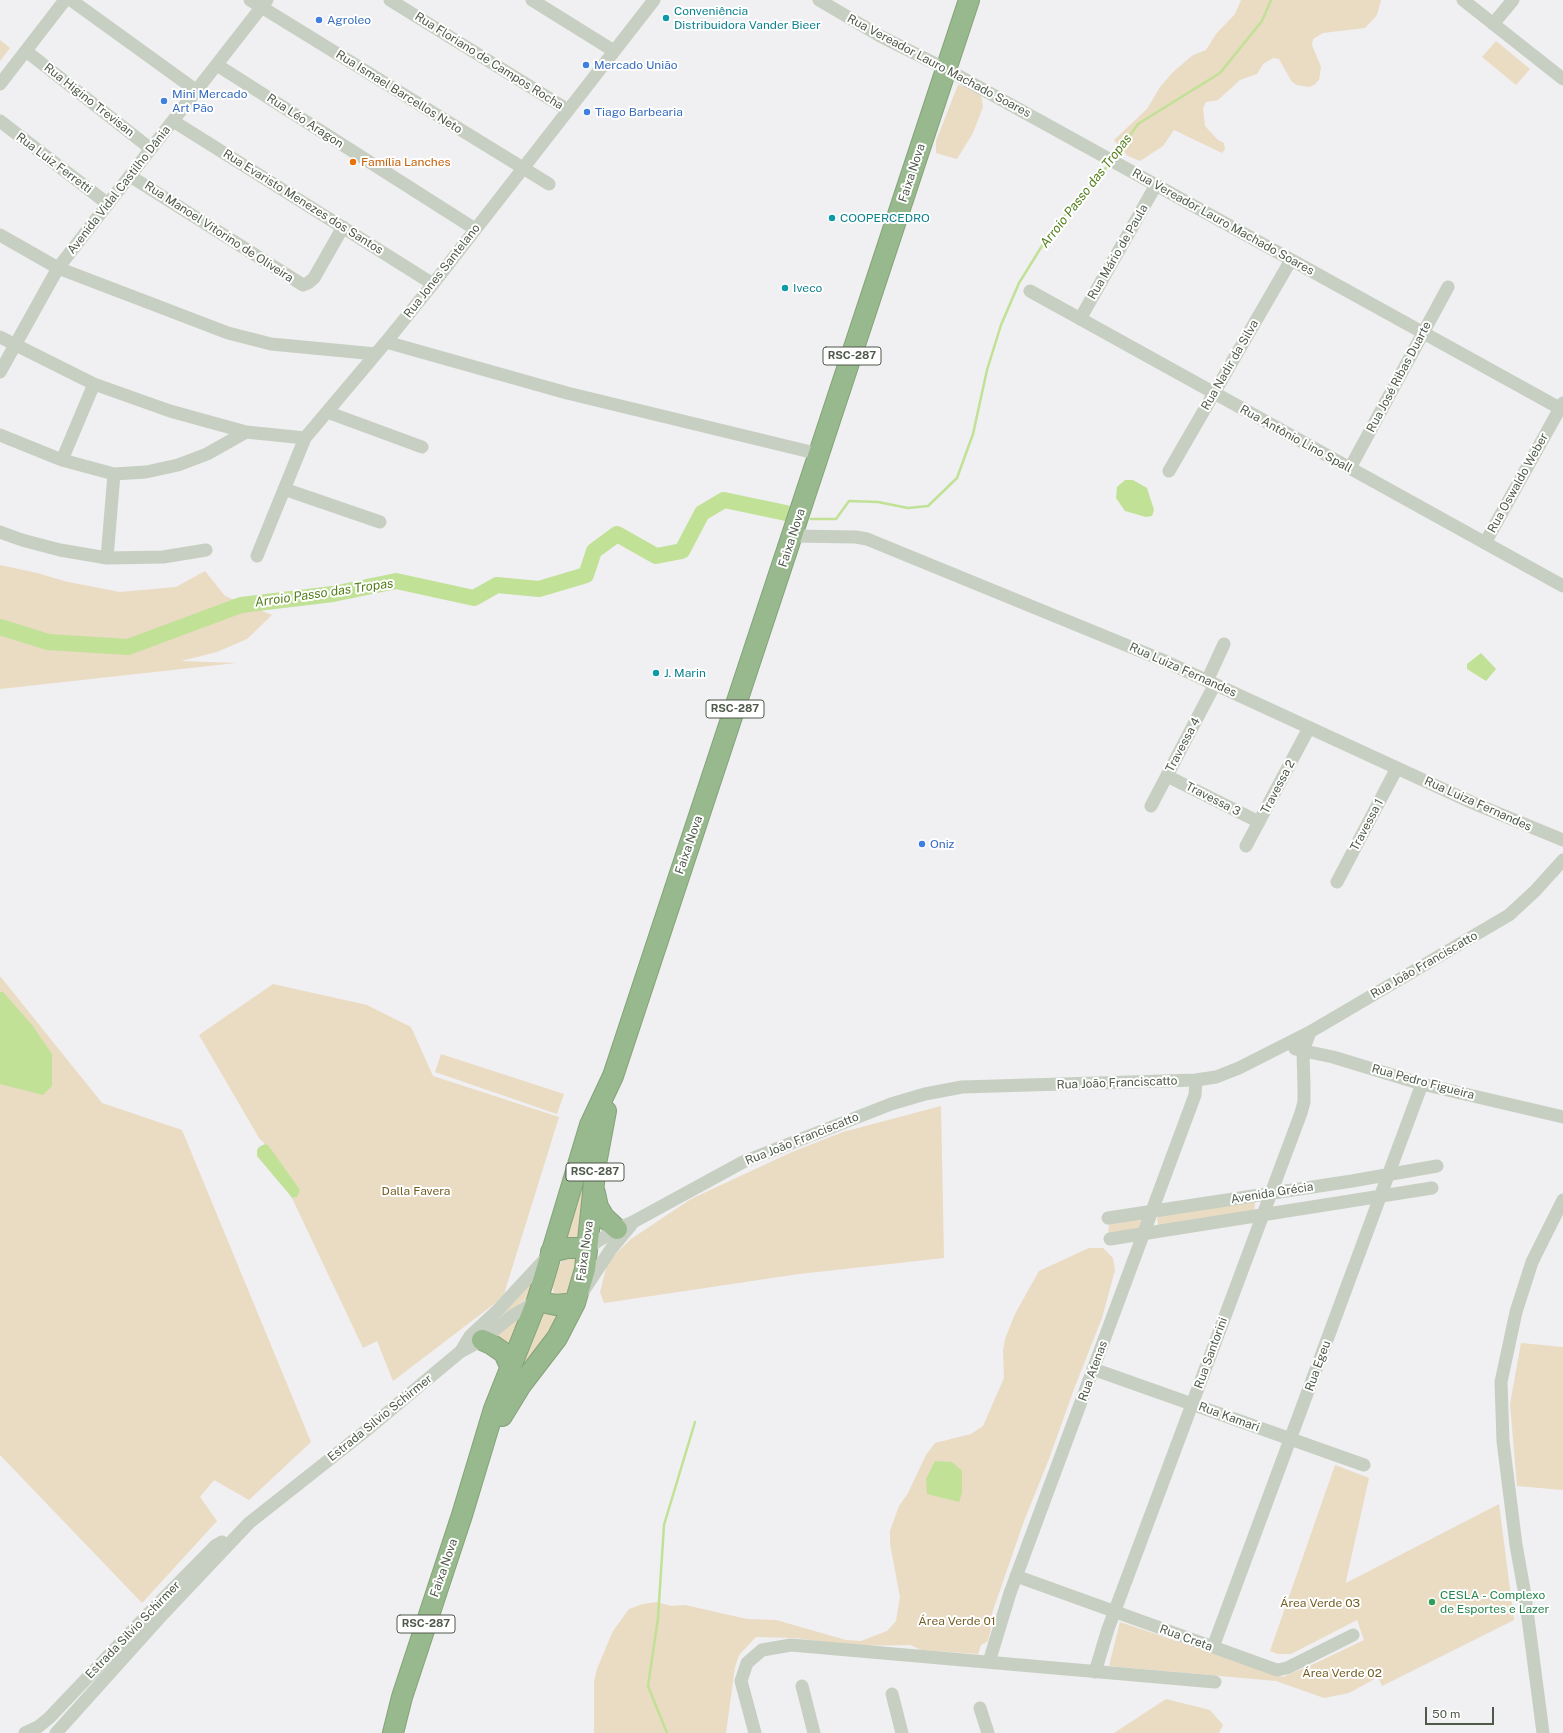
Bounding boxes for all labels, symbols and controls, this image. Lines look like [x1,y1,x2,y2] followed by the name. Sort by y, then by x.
[674,4,821,32] place label: Conveniência Distribuidora Vander Bieer
[412,9,566,113] street label: Rua Floriano de Campos Rocha
[845,11,1033,121] street label: Rua Vereador Lauro Machado Soares
[327,13,371,27] place label: Agroleo
[661,13,671,23] marker: Conveniência Distribuidora Vander Bieer
[314,15,324,25] marker: Agroleo
[333,47,465,137] street label: Rua Ismael Barcellos Neto
[594,58,678,72] place label: Mercado União
[41,60,137,140] street label: Rua Higino Trevisan
[581,60,591,70] marker: Mercado União
[172,87,247,115] place label: Mini Mercado Art Pão
[264,91,346,151] street label: Rua Léo Aragon
[159,96,169,106] marker: Mini Mercado Art Pão
[595,105,683,119] place label: Tiago Barbearia
[582,107,592,117] marker: Tiago Barbearia
[65,123,173,257] street label: Avenida Vidal Castilho Dânia
[13,130,95,196] street label: Rua Luiz Ferretti
[1037,131,1135,251] water label: Arroio Passo das Tropas
[896,142,928,204] street label: Faixa Nova
[220,147,386,257] street label: Rua Evaristo Menezes dos Santos
[361,155,451,169] place label: Família Lanches
[348,157,358,167] marker: Família Lanches
[1129,166,1317,278] street label: Rua Vereador Lauro Machado Soares
[142,178,296,286] street label: Rua Manoel Vitorino de Oliveira
[1085,202,1151,302] street label: Rua Mário de Paula
[840,211,930,225] place label: COOPERCEDRO
[827,213,837,223] marker: COOPERCEDRO
[401,221,483,321] street label: Rua Jones Santelano
[793,281,822,295] place label: Iveco
[780,283,790,293] marker: Iveco
[1198,317,1262,413] street label: Rua Nadir da Silva
[1364,319,1434,435] street label: Rua José Ribas Duarte
[823,347,881,365] road number: RSC-287
[1237,402,1355,476] street label: Rua Antônio Lino Spall
[1485,431,1551,535] street label: Rua Oswaldo Weber
[776,507,808,569] street label: Faixa Nova
[254,576,394,610] water label: Arroio Passo das Tropas
[1127,640,1239,700] street label: Rua Luiza Fernandes
[664,666,706,680] place label: J. Marin
[651,668,661,678] marker: J. Marin
[706,700,764,718] road number: RSC-287
[1163,715,1203,775] street label: Travessa 4
[1258,757,1298,817] street label: Travessa 2
[1422,774,1534,834] street label: Rua Luiza Fernandes
[1183,779,1243,819] street label: Travessa 3
[1347,796,1387,854] street label: Travessa 1
[672,814,706,876] street label: Faixa Nova
[930,837,954,851] place label: Oniz
[917,839,927,849] marker: Oniz
[1368,928,1480,1002] street label: Rua João Franciscatto
[1370,1061,1476,1103] street label: Rua Pedro Figueira
[1056,1074,1178,1092] street label: Rua João Franciscatto
[743,1110,861,1168] street label: Rua João Franciscatto
[566,1163,624,1181] road number: RSC-287
[1230,1179,1314,1207] street label: Avenida Grécia
[382,1184,450,1198] park label: Dalla Favera
[574,1220,596,1282] street label: Faixa Nova
[1191,1315,1231,1391] street label: Rua Santorini
[1075,1339,1111,1403] street label: Rua Atenas
[1302,1339,1334,1393] street label: Rua Egeu
[325,1372,435,1464] street label: Estrada Silvio Schirmer
[1197,1399,1261,1435] street label: Rua Kamari
[427,1537,461,1599] street label: Faixa Nova
[83,1578,183,1682] street label: Estrada Silvio Schirmer
[1440,1588,1549,1616] place label: CESLA - Complexo de Esportes e Lazer
[1280,1596,1360,1610] park label: Área Verde 03
[1427,1597,1437,1607] marker: CESLA - Complexo de Esportes e Lazer
[918,1614,996,1628] park label: Área Verde 01
[397,1615,455,1633] road number: RSC-287
[1158,1622,1214,1654] street label: Rua Creta
[1302,1666,1382,1680] park label: Área Verde 02
[1427,1699,1496,1725] scale bar
[1432,1707,1460,1721] text: 50 m

